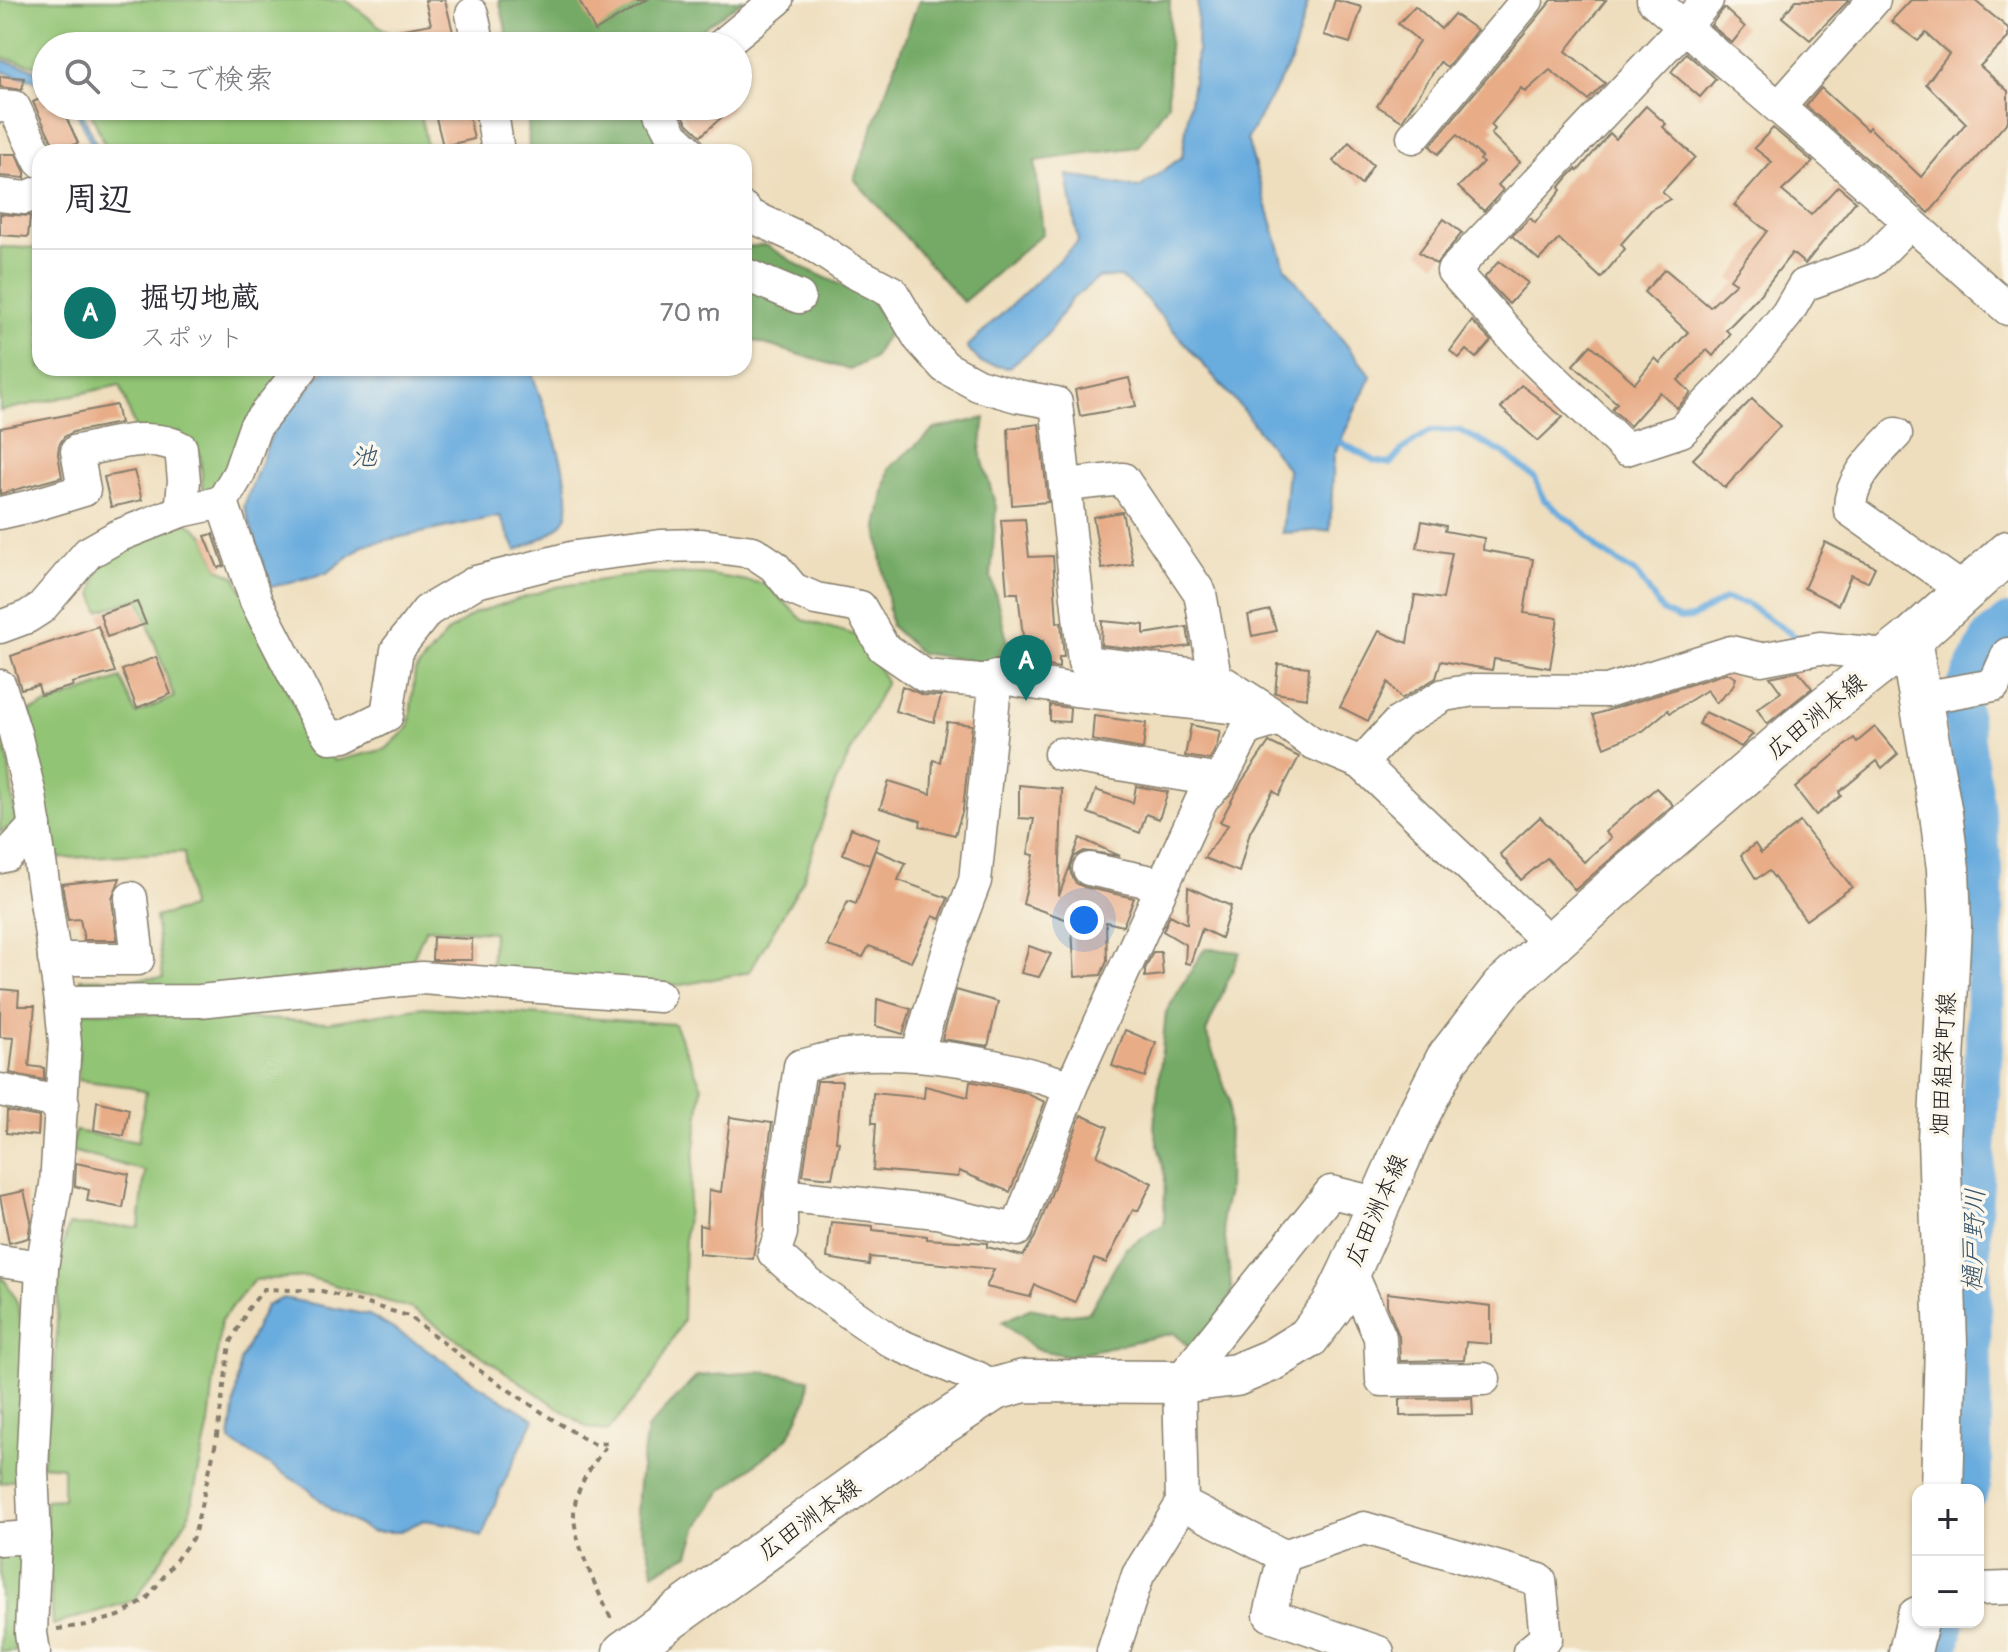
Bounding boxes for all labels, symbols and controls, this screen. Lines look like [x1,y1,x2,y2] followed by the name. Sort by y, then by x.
[32,32,752,120] search box
[60,54,104,98] icon: search
[124,61,274,98] text: ここで検索
[64,178,132,221] text: 周辺
[140,279,260,316] text: 掘切地蔵
[82,297,98,329] text: A
[660,297,720,329] text: 70 m
[140,322,244,354] text: スポット
[351,441,378,473] water label: 池
[1000,635,1052,701] pin: A
[1761,667,1872,765] street label: 広田洲本線
[1064,900,1104,940] your location
[1925,991,1962,1137] street label: 畑田組栄町線
[1339,1149,1414,1271] street label: 広田洲本線
[1956,1188,1992,1293] water label: 樋戸野川
[752,1472,866,1566] street label: 広田洲本線
[1912,1484,1984,1628] map controls
[1912,1484,1984,1556] button: +
[1912,1556,1984,1628] button: −

